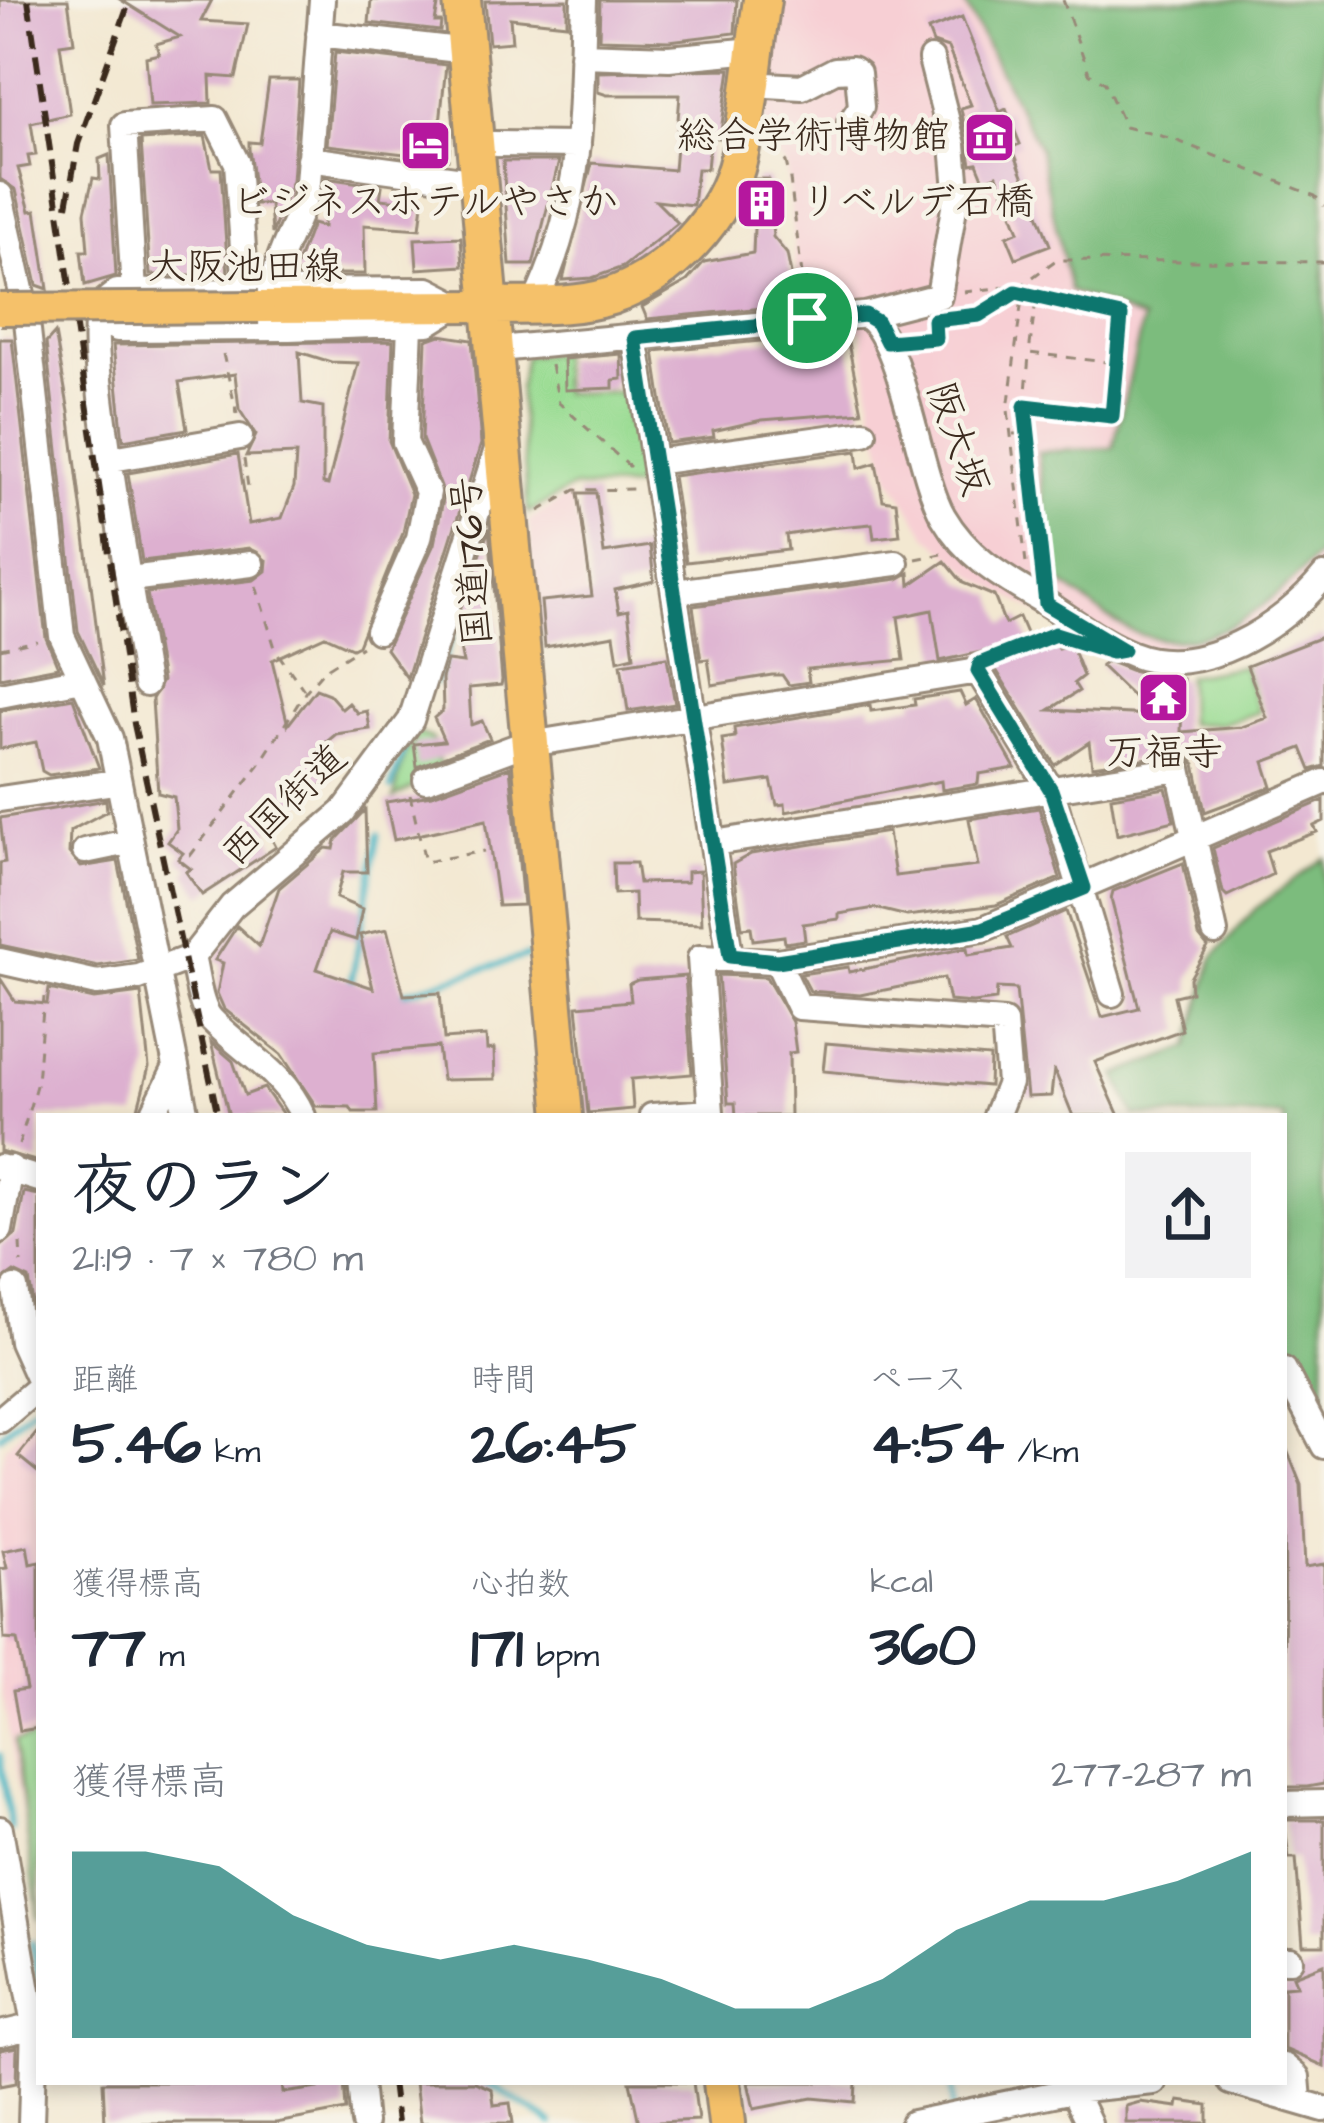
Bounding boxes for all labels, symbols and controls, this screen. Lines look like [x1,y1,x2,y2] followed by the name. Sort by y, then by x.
[961,109,1017,165] museum icon: 総合学術博物館
[677,110,950,164] place label: 総合学術博物館
[397,118,453,174] hotel icon: ビジネスホテルやさか
[733,175,789,231] building icon: リベルデ石橋
[232,176,618,230] place label: ビジネスホテルやさか
[800,176,1034,230] place label: リベルデ石橋
[147,241,343,295] street label: 大阪池田線
[756,267,858,369] pin
[774,285,840,351] icon: arrive
[912,375,1002,503] street label: 阪大坂
[440,474,506,648] street label: 国道176号
[1136,669,1192,725] temple icon: 万福寺
[1105,727,1223,781] place label: 万福寺
[210,732,360,880] street label: 西国街道
[72,1142,336,1234] text: 夜のラン
[1125,1152,1251,1278] button: share
[72,1233,363,1287] text: 21:19 · 7 × 780 m
[72,1357,138,1403] text: 距離
[471,1357,537,1403] text: 時間
[870,1357,967,1403] text: ペース
[72,1403,201,1486] text: 5.46
[471,1403,636,1486] text: 26:45
[870,1403,1004,1486] text: 4:54
[201,1429,261,1475] text: km
[1004,1429,1078,1475] text: /km
[870,1559,933,1605] text: kcal
[72,1561,204,1607] text: 獲得標高
[471,1561,570,1607] text: 心拍数
[870,1605,976,1688] text: 360
[72,1607,146,1690] text: 77
[471,1607,523,1690] text: 171
[146,1633,185,1679] text: m
[523,1633,599,1679] text: bpm
[1051,1749,1251,1803] text: 277–287 m
[72,1756,228,1810] text: 獲得標高

